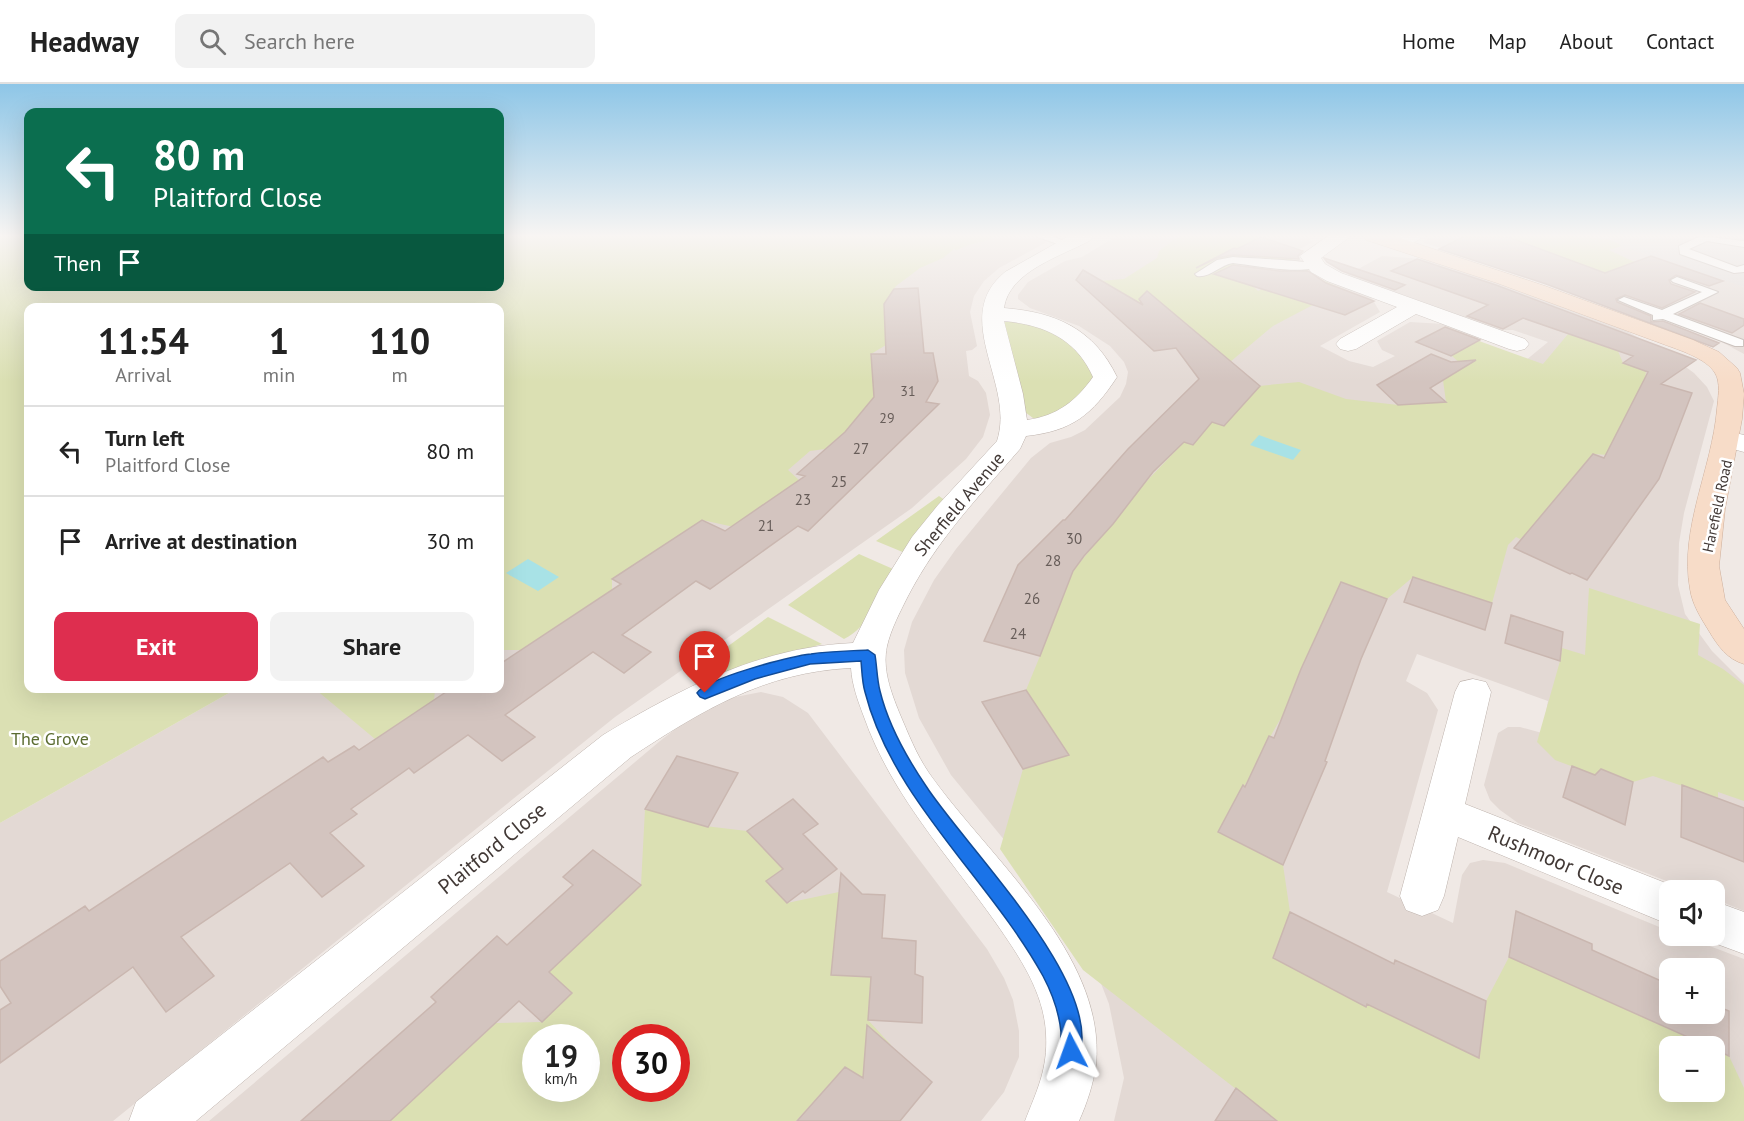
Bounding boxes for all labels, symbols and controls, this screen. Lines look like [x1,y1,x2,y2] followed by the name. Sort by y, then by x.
[175,14,595,68] search box
[30,23,139,60] text: Headway
[196,25,229,58] icon: search
[244,27,355,55] text: Search here
[1402,28,1455,55] text: Home
[1488,28,1527,55] text: Map
[1560,28,1613,55] text: About
[1646,28,1714,55] text: Contact
[153,127,245,182] text: 80 m
[54,132,132,210] icon: left
[153,180,322,214] text: Plaitford Close
[113,246,146,279] icon: arrive
[54,249,101,277] text: Then
[98,317,189,364] text: 11:54
[269,317,289,364] text: 1
[369,317,430,364] text: 110
[115,362,171,388] text: Arrival
[263,362,295,388] text: min
[392,362,408,388] text: m
[900,382,916,400] house number: 31
[879,409,895,427] house number: 29
[105,424,185,452] text: Turn left
[54,435,87,468] icon: left
[426,437,474,465] text: 80 m
[853,439,869,458] house number: 27
[909,447,1009,561] street label: Sherfield Avenue
[105,452,230,478] text: Plaitford Close
[1698,458,1736,554] street label: Harefield Road
[831,472,847,491] house number: 25
[795,490,811,509] house number: 23
[758,516,774,535] house number: 21
[54,525,87,558] icon: arrive
[105,527,297,555] text: Arrive at destination
[426,527,474,555] text: 30 m
[1066,529,1082,548] house number: 30
[1045,551,1061,570] house number: 28
[1024,589,1040,608] house number: 26
[54,612,258,681] button: Exit
[270,612,474,681] button: Share
[1010,624,1026,643] house number: 24
[679,631,730,693] pin
[688,640,721,673] icon: arrive
[11,727,89,750] park label: The Grove
[432,796,552,900] street label: Plaitford Close
[1484,819,1628,901] street label: Rushmoor Close
[1659,880,1725,1102] map controls
[1659,880,1725,946] button: sound
[1659,958,1725,1024] button: +
[1039,1019,1103,1083] position arrow
[612,1024,690,1102] speed limit sign: 30
[544,1036,578,1075] text: 19
[1659,1036,1725,1102] button: −
[545,1069,577,1088] text: km/h

